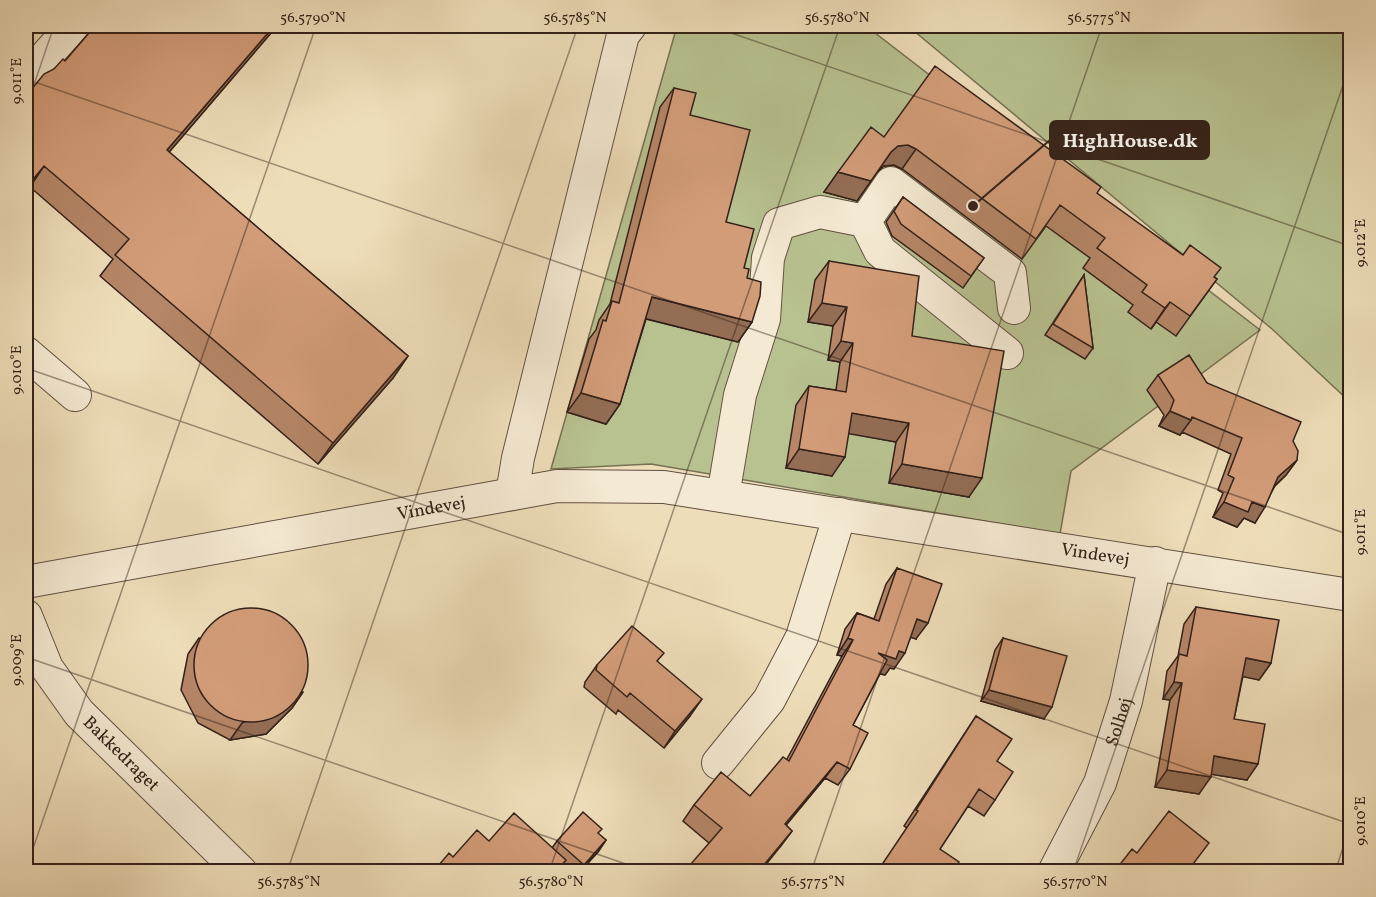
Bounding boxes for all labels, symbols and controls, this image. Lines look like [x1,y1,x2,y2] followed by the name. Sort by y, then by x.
[280,8,346,29] text: 56.5790°N
[543,8,607,29] text: 56.5785°N
[804,8,870,29] text: 56.5780°N
[1067,8,1131,29] text: 56.5775°N
[7,58,28,104] text: 9.011°E
[1050,121,1209,159] callout: HighHouse.dk
[1062,128,1198,156] text: HighHouse.dk
[1351,219,1372,267] text: 9.012°E
[7,345,28,395] text: 9.010°E
[395,490,468,527] street label: Vindevej
[1351,509,1372,555] text: 9.011°E
[1059,537,1131,573] street label: Vindevej
[7,634,28,686] text: 9.009°E
[1100,696,1139,750] street label: Solhøj
[77,711,165,798] street label: Bakkedraget
[1351,796,1372,846] text: 9.010°E
[257,872,321,893] text: 56.5785°N
[518,872,584,893] text: 56.5780°N
[781,872,845,893] text: 56.5775°N
[1043,872,1107,893] text: 56.5770°N

